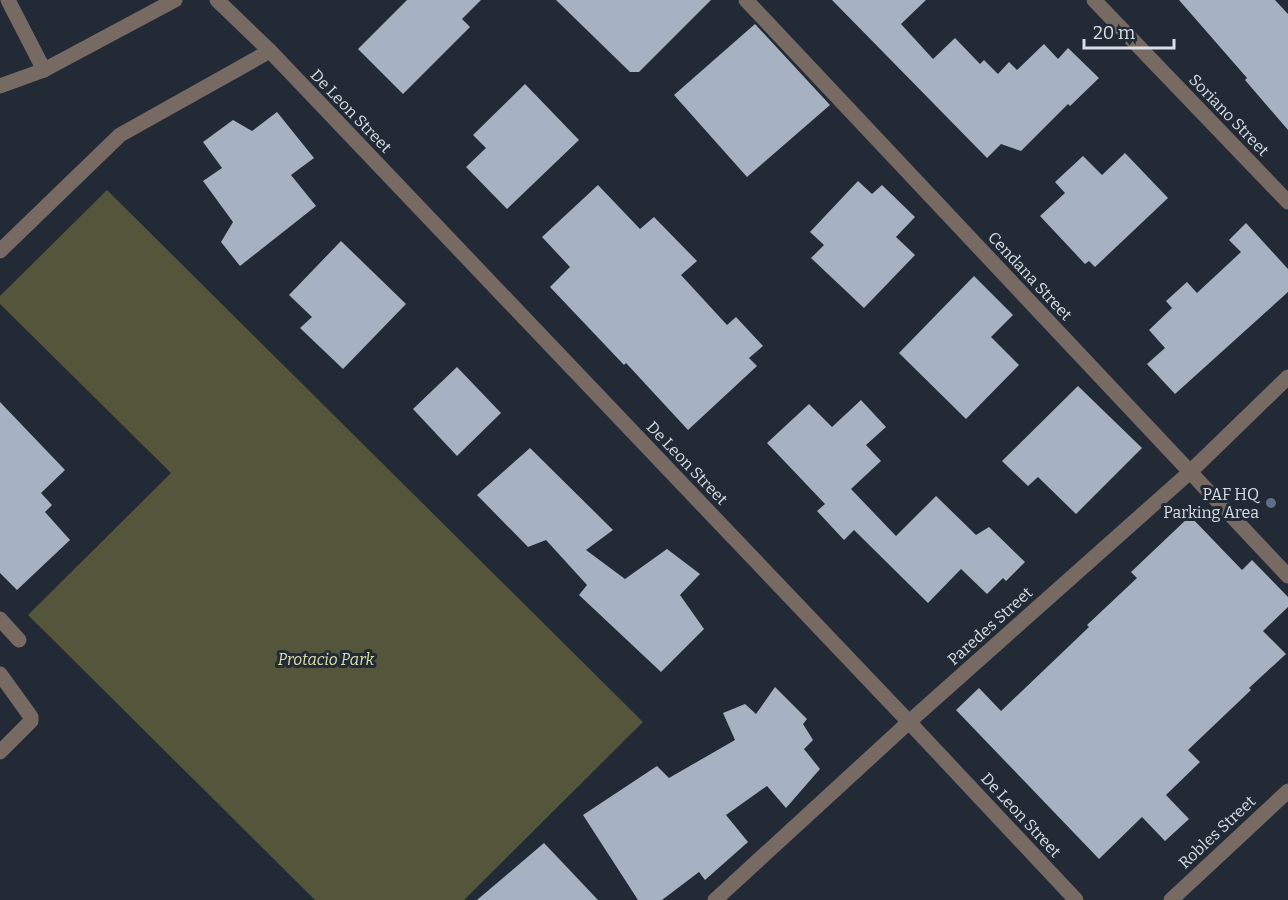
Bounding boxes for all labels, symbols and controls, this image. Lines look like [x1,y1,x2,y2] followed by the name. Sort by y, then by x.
[1084,12,1174,50] scale bar
[1093,22,1135,44] text: 20 m
[307,65,396,157] street label: De Leon Street
[1185,70,1273,160] street label: Soriano Street
[984,228,1076,324] street label: Cendana Street
[643,417,732,509] street label: De Leon Street
[1163,485,1260,522] place label: PAF HQ Parking Area
[1264,496,1278,510] marker: PAF HQ Parking Area
[944,583,1036,669] street label: Paredes Street
[278,650,375,669] park label: Protacio Park
[977,769,1065,861] street label: De Leon Street
[1175,791,1259,872] street label: Robles Street

